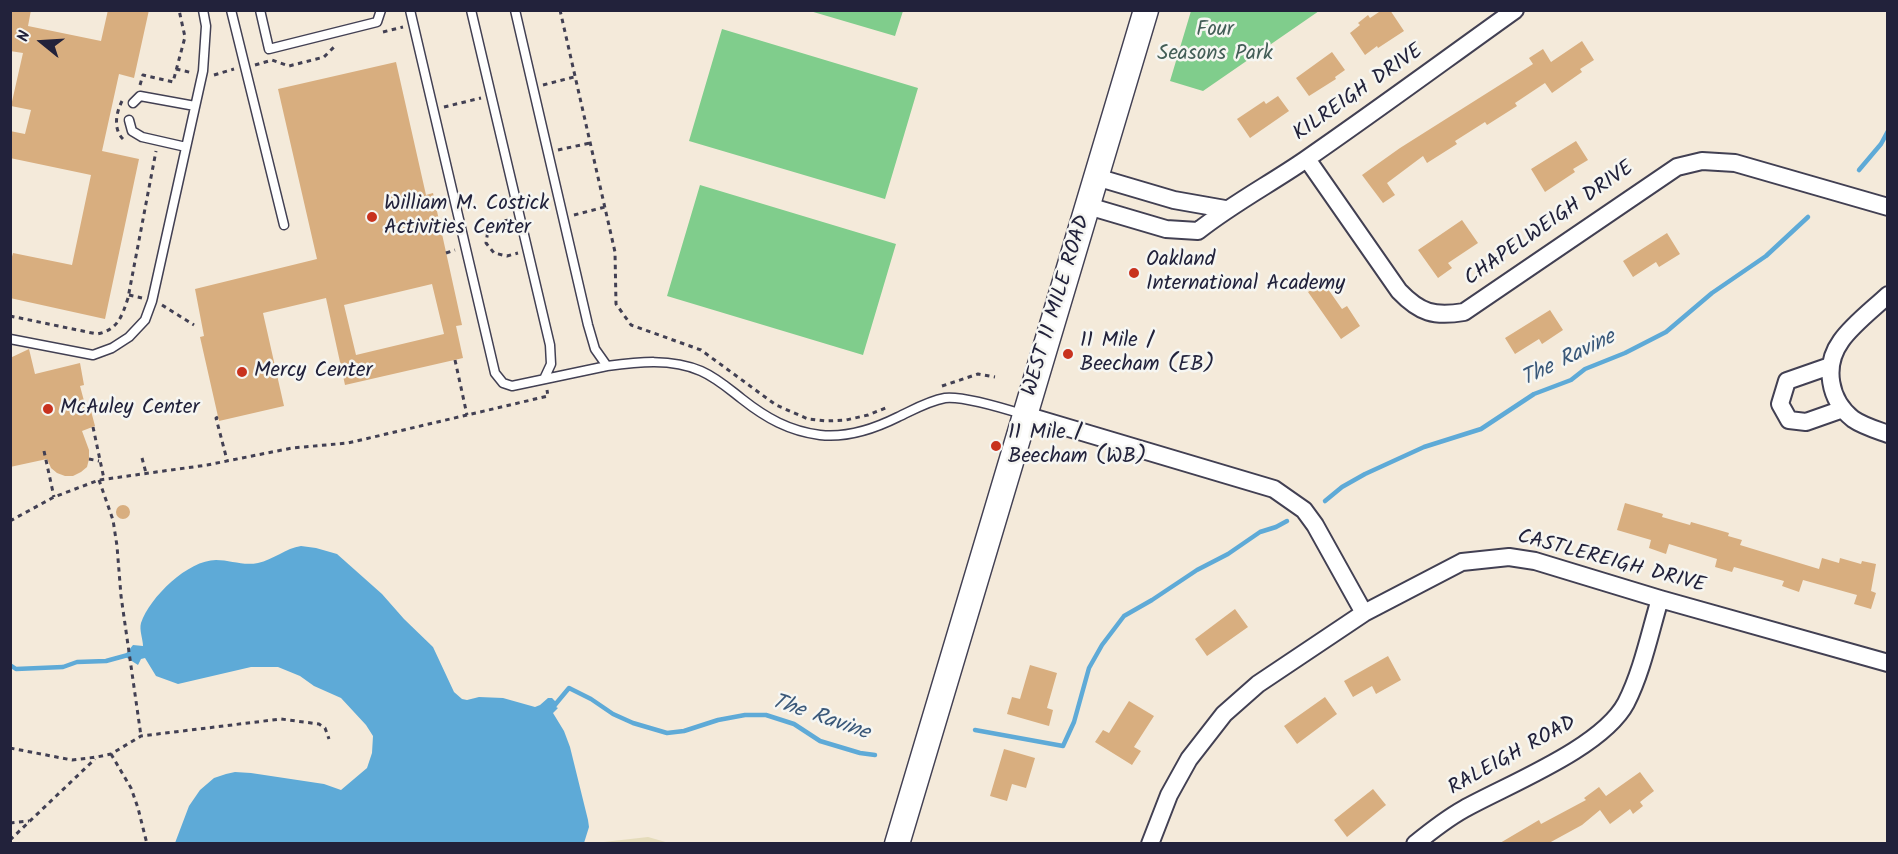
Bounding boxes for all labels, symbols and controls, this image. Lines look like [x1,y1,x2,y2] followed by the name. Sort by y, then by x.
[12,12,72,72] north arrow
[1157,18,1273,68] park label: Four Seasons Park
[11,28,38,45] text: N
[1289,40,1429,148] street label: KILREIGH DRIVE
[1460,157,1640,293] street label: CHAPELWEIGH DRIVE
[384,192,549,242] place label: William M. Costick Activities Center
[365,210,379,224] marker: William M. Costick Activities Center
[1018,213,1098,399] street label: WEST 11 MILE ROAD
[1146,248,1345,298] place label: Oakland International Academy
[1127,266,1141,280] marker: Oakland International Academy
[1518,326,1620,394] water label: The Ravine
[1080,329,1214,379] place label: 11 Mile / Beecham (EB)
[1061,347,1075,361] marker: 11 Mile / Beecham (EB)
[254,359,372,385] place label: Mercy Center
[235,365,249,379] marker: Mercy Center
[60,396,199,422] place label: McAuley Center
[41,402,55,416] marker: McAuley Center
[1008,421,1146,471] place label: 11 Mile / Beecham (WB)
[989,439,1003,453] marker: 11 Mile / Beecham (WB)
[1514,526,1708,600] street label: CASTLEREIGH DRIVE
[768,690,872,748] water label: The Ravine
[1445,712,1581,802] street label: RALEIGH ROAD

